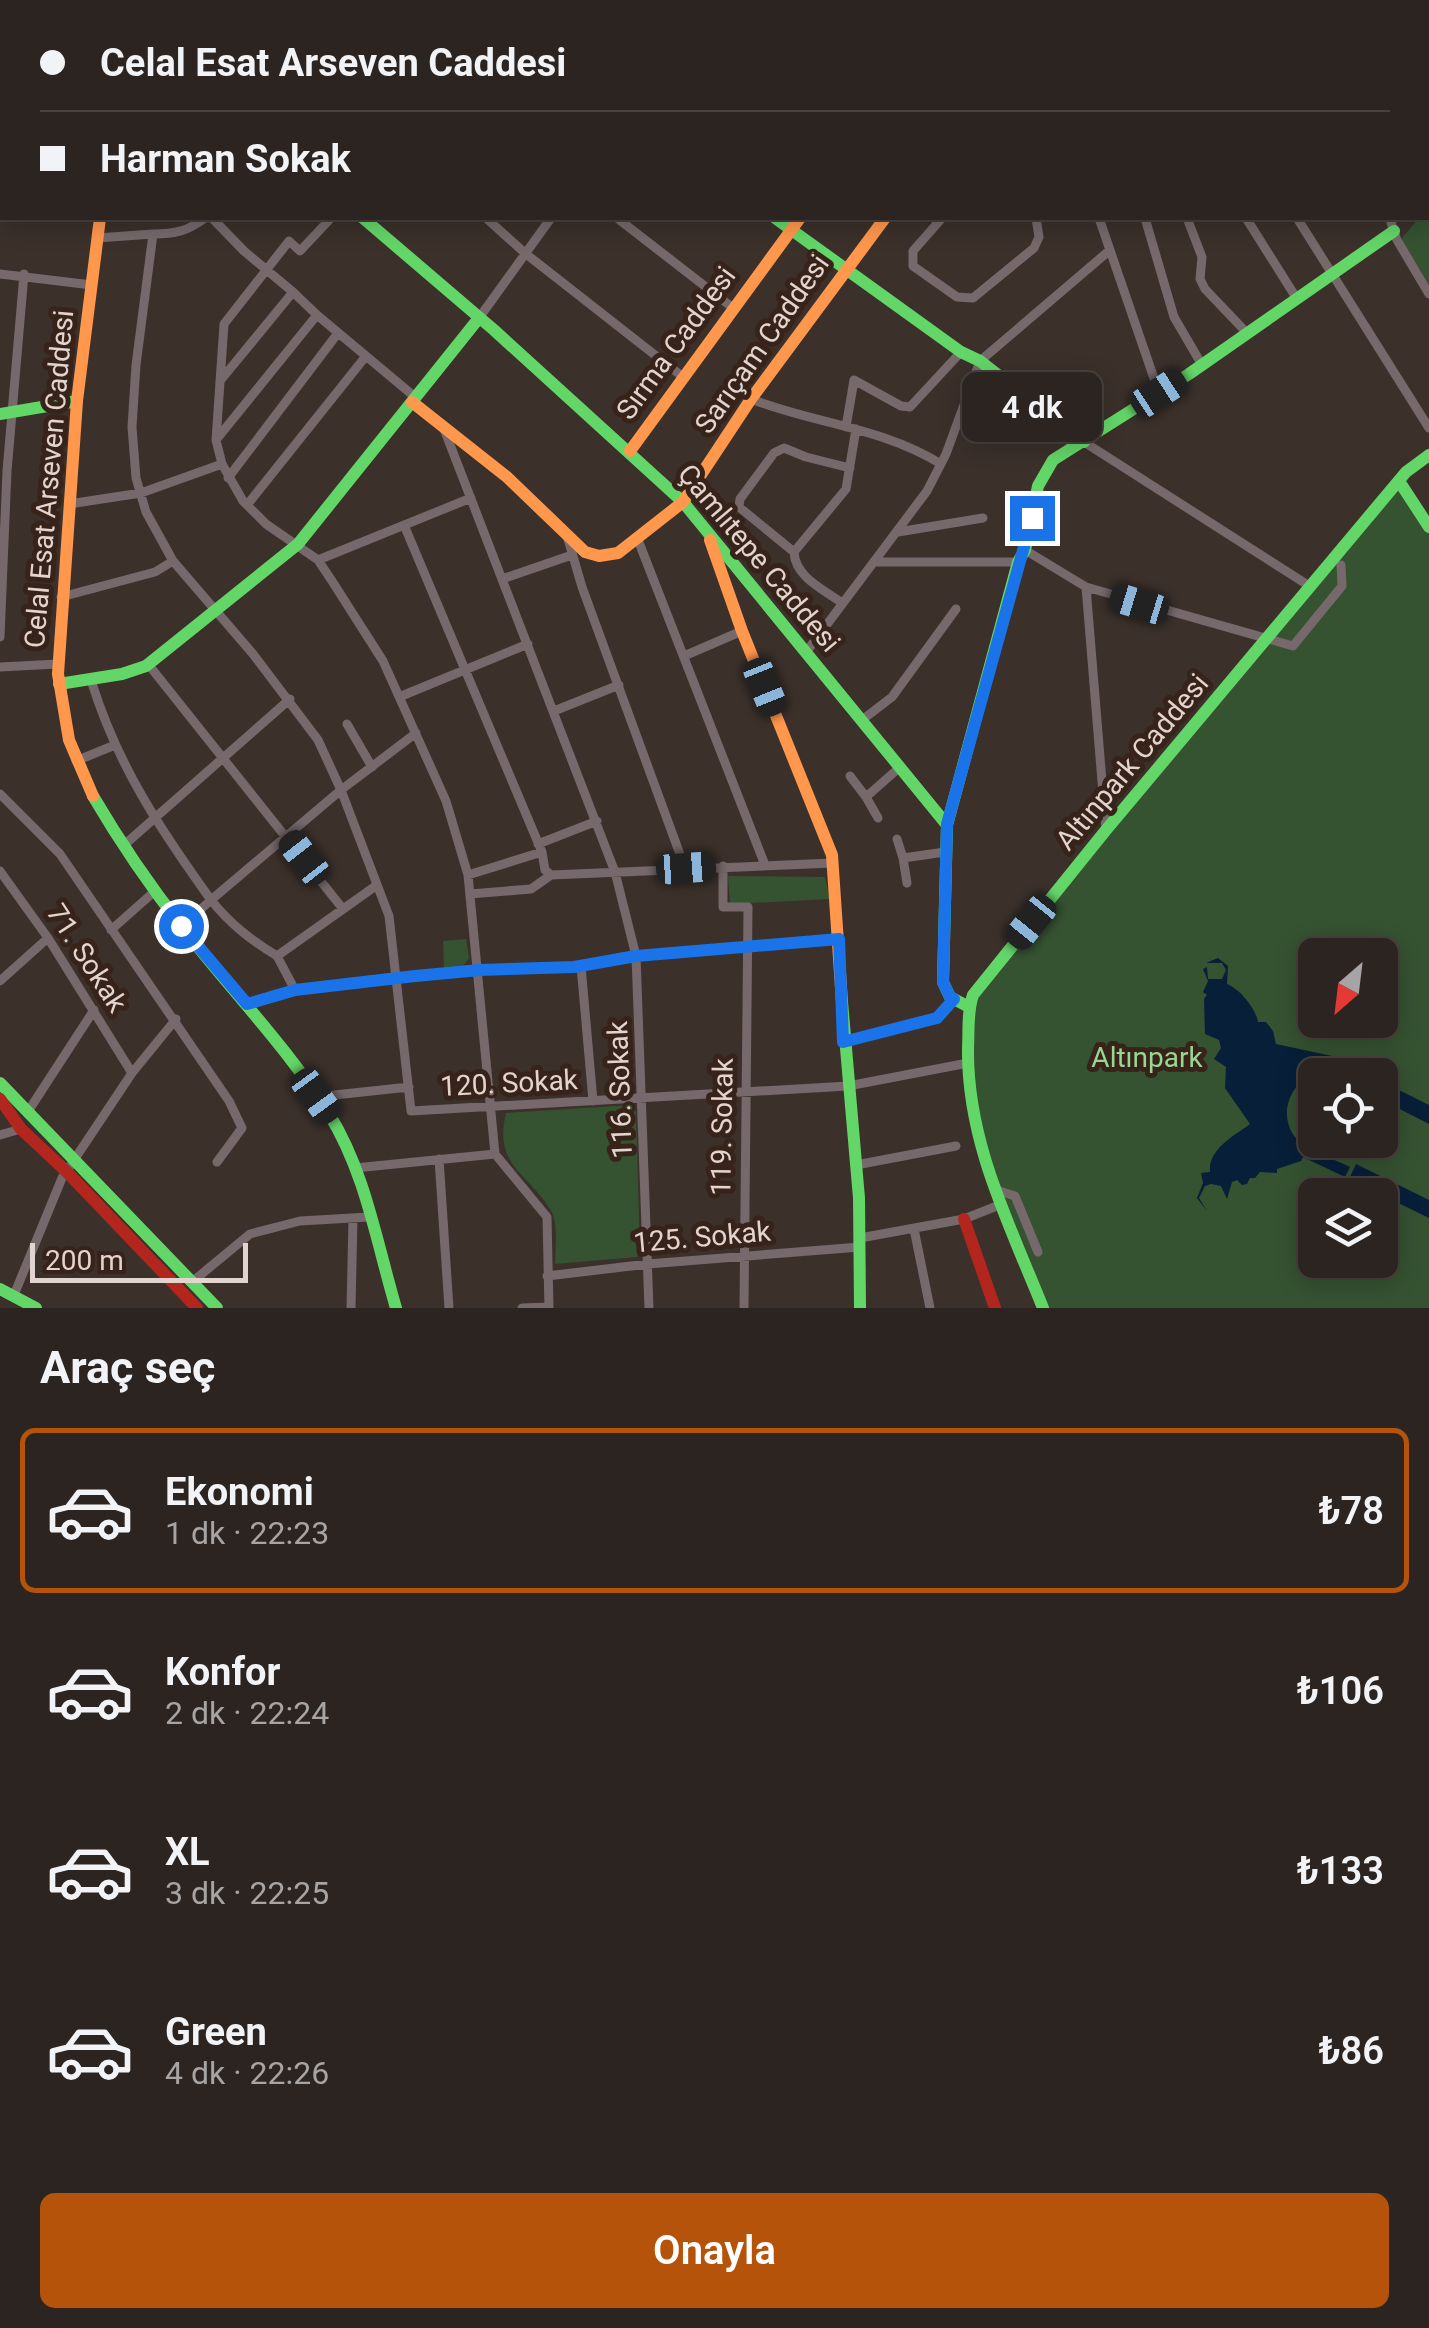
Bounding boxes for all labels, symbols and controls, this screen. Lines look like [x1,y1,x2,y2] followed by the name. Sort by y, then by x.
[100,41,566,85] text: Celal Esat Arseven Caddesi
[100,137,351,181] text: Harman Sokak
[688,248,836,440] street label: Sarıçam Caddesi
[609,260,743,426] street label: Sırma Caddesi
[18,309,80,649] street label: Celal Esat Arseven Caddesi
[1126,364,1192,422] car
[962,373,1102,443] callout: 4 dk
[1001,388,1063,426] text: 4 dk
[671,458,847,658] street label: Çamlıtepe Caddesi
[1010,496,1055,541] route end
[1106,581,1172,627] car
[740,654,790,720] car
[1049,667,1215,857] street label: Altınpark Caddesi
[274,825,334,891] car
[655,851,717,885] car
[1000,889,1062,955] car
[40,898,135,1019] street label: 71. Sokak
[159,904,204,949] route start
[1298,938,1398,1038] north arrow
[1298,938,1398,1278] map controls
[601,1020,639,1159] street label: 116. Sokak
[1091,1041,1203,1074] park label: Altınpark
[704,1057,740,1196] street label: 119. Sokak
[1298,1058,1398,1158] button: locate
[286,1063,346,1129] car
[439,1063,579,1103] street label: 120. Sokak
[1298,1178,1398,1278] button: layers
[632,1214,773,1259] street label: 125. Sokak
[30,1238,248,1282] scale bar
[45,1244,124,1277] text: 200 m
[40,1341,216,1394] text: Araç seç
[45,1466,135,1556] icon: car
[165,1470,314,1514] text: Ekonomi
[1318,1489,1384,1533] text: ₺78
[165,1514,329,1552] text: 1 dk · 22:23
[45,1646,135,1736] icon: car
[165,1650,280,1694] text: Konfor
[1297,1669,1384,1713] text: ₺106
[165,1694,329,1732] text: 2 dk · 22:24
[45,1826,135,1916] icon: car
[165,1830,210,1874] text: XL
[1297,1849,1384,1893] text: ₺133
[165,1874,329,1912] text: 3 dk · 22:25
[45,2006,135,2096] icon: car
[165,2010,267,2054] text: Green
[1318,2029,1384,2073] text: ₺86
[165,2054,329,2092] text: 4 dk · 22:26
[40,2193,1389,2308] button: Onayla

